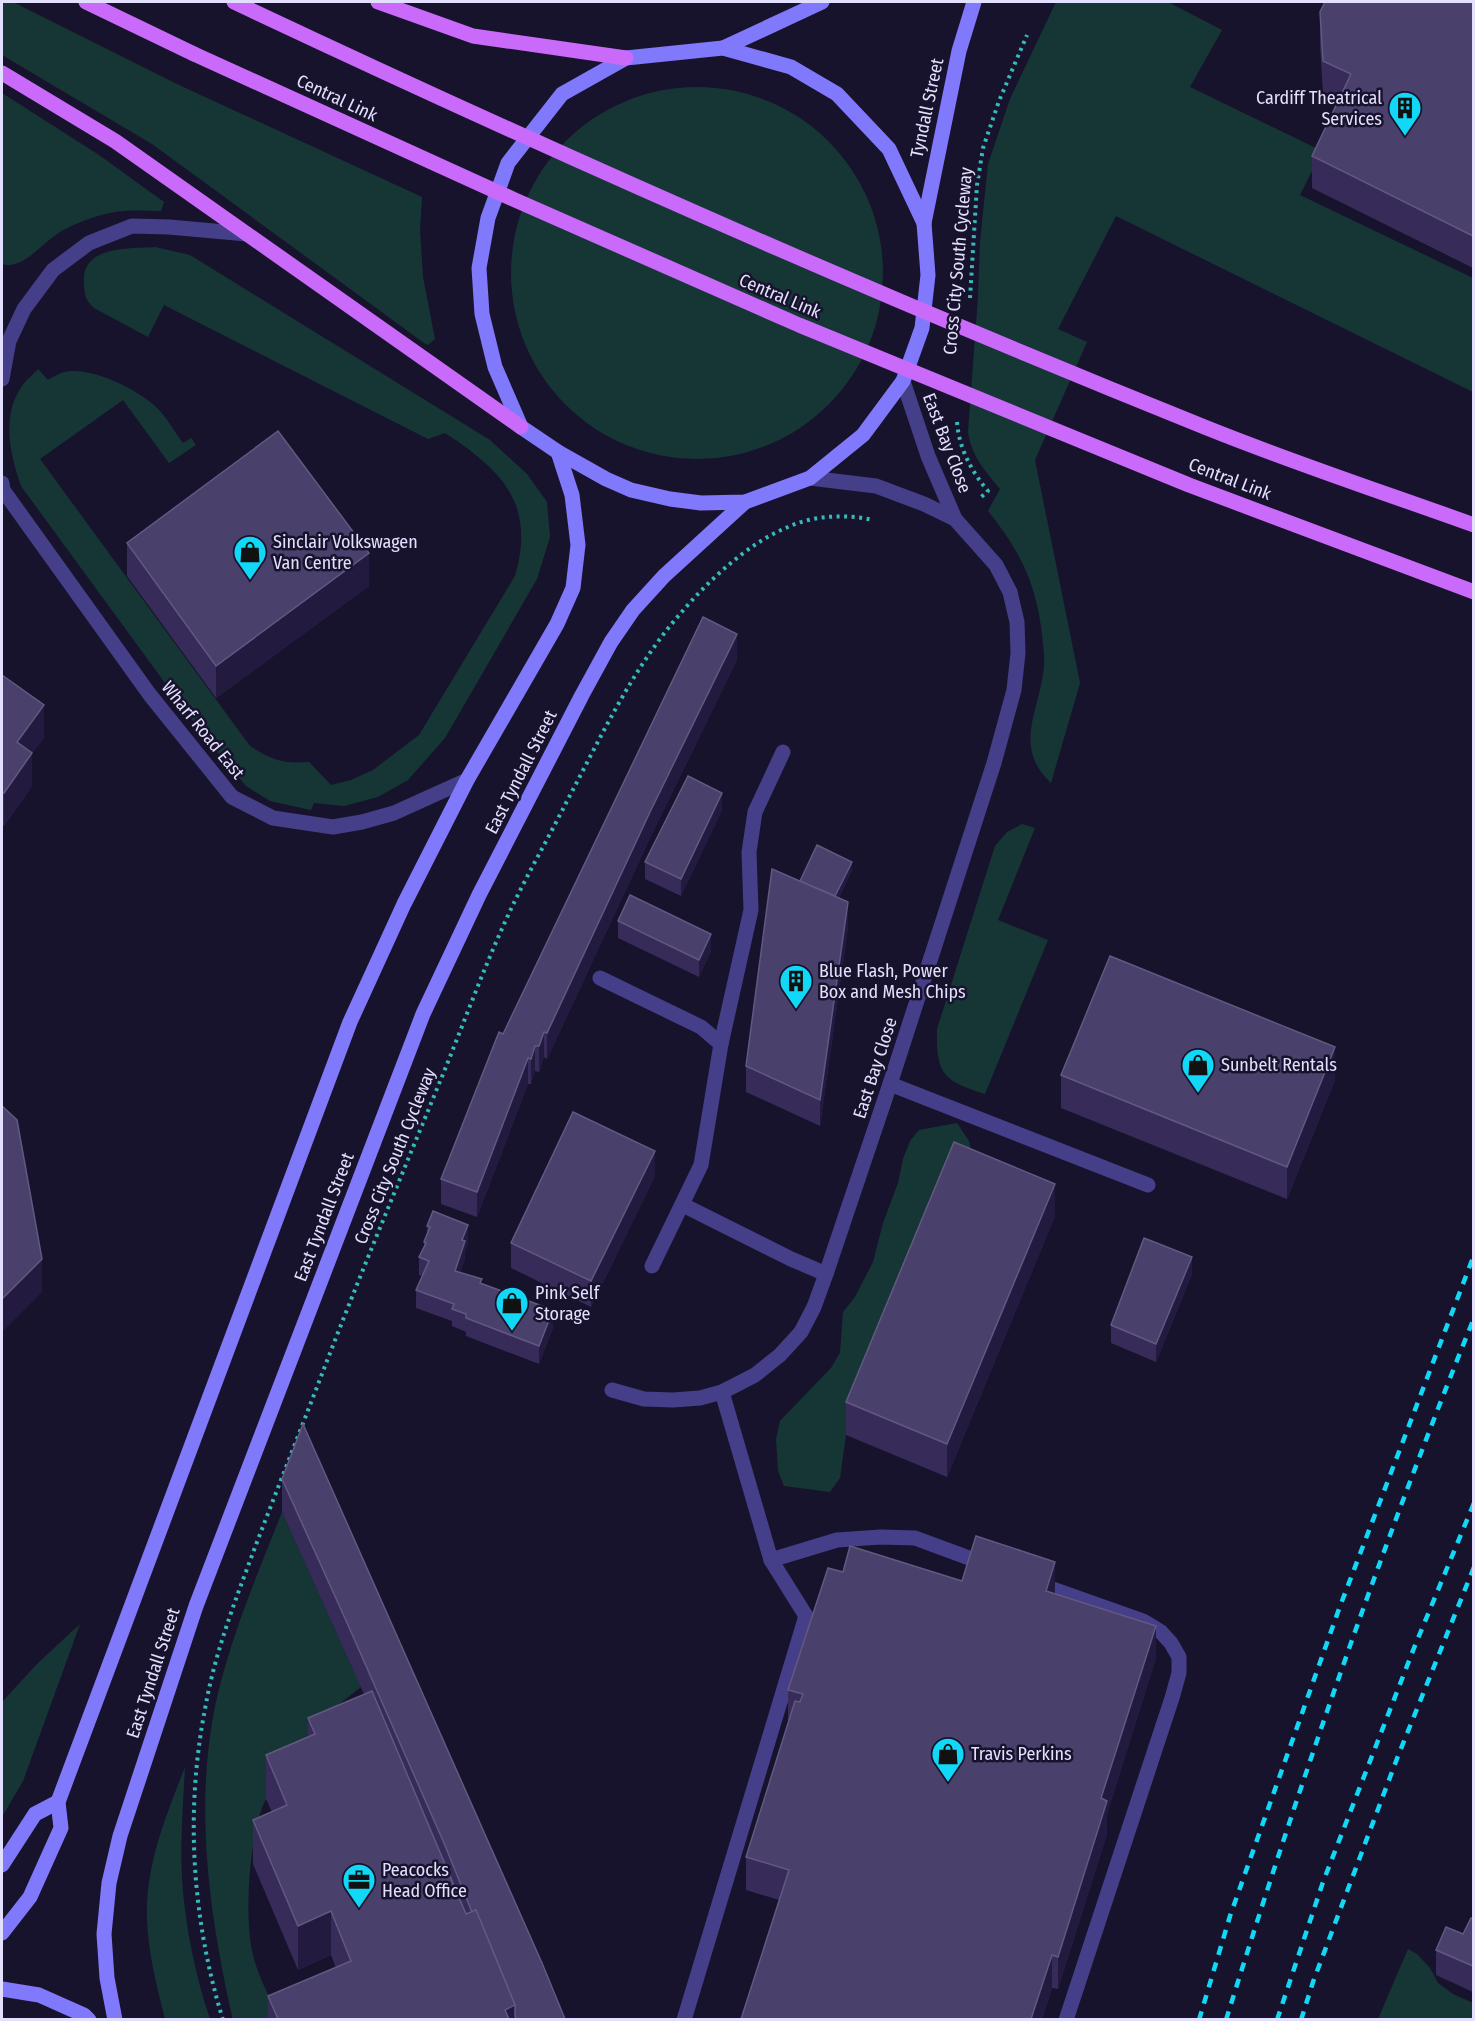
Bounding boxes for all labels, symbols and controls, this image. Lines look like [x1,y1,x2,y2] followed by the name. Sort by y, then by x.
[906,56,948,160] street label: Tyndall Street
[293,70,382,127] street label: Central Link
[1256,87,1382,130] place label: Cardiff Theatrical Services
[1387,90,1423,137] building icon: Cardiff Theatrical Services
[939,166,977,356] street label: Cross City South Cycleway
[736,269,825,323] street label: Central Link
[918,390,976,496] street label: East Bay Close
[1186,453,1275,505] street label: Central Link
[273,531,418,574] place label: Sinclair Volkswagen Van Centre
[232,534,268,581] shop icon: Sinclair Volkswagen Van Centre
[157,677,249,784] street label: Wharf Road East
[480,706,562,838] street label: East Tyndall Street
[819,960,966,1003] place label: Blue Flash, Power Box and Mesh Chips
[778,963,814,1010] building icon: Blue Flash, Power Box and Mesh Chips
[848,1015,902,1121] street label: East Bay Close
[1180,1047,1216,1094] shop icon: Sunbelt Rentals
[1221,1054,1337,1076] place label: Sunbelt Rentals
[350,1065,440,1247] street label: Cross City South Cycleway
[289,1149,359,1284] street label: East Tyndall Street
[535,1282,601,1325] place label: Pink Self Storage
[494,1285,530,1332] shop icon: Pink Self Storage
[122,1605,185,1741] street label: East Tyndall Street
[930,1736,966,1783] shop icon: Travis Perkins
[971,1743,1072,1765] place label: Travis Perkins
[382,1859,467,1902] place label: Peacocks Head Office
[341,1862,377,1909] office icon: Peacocks Head Office

